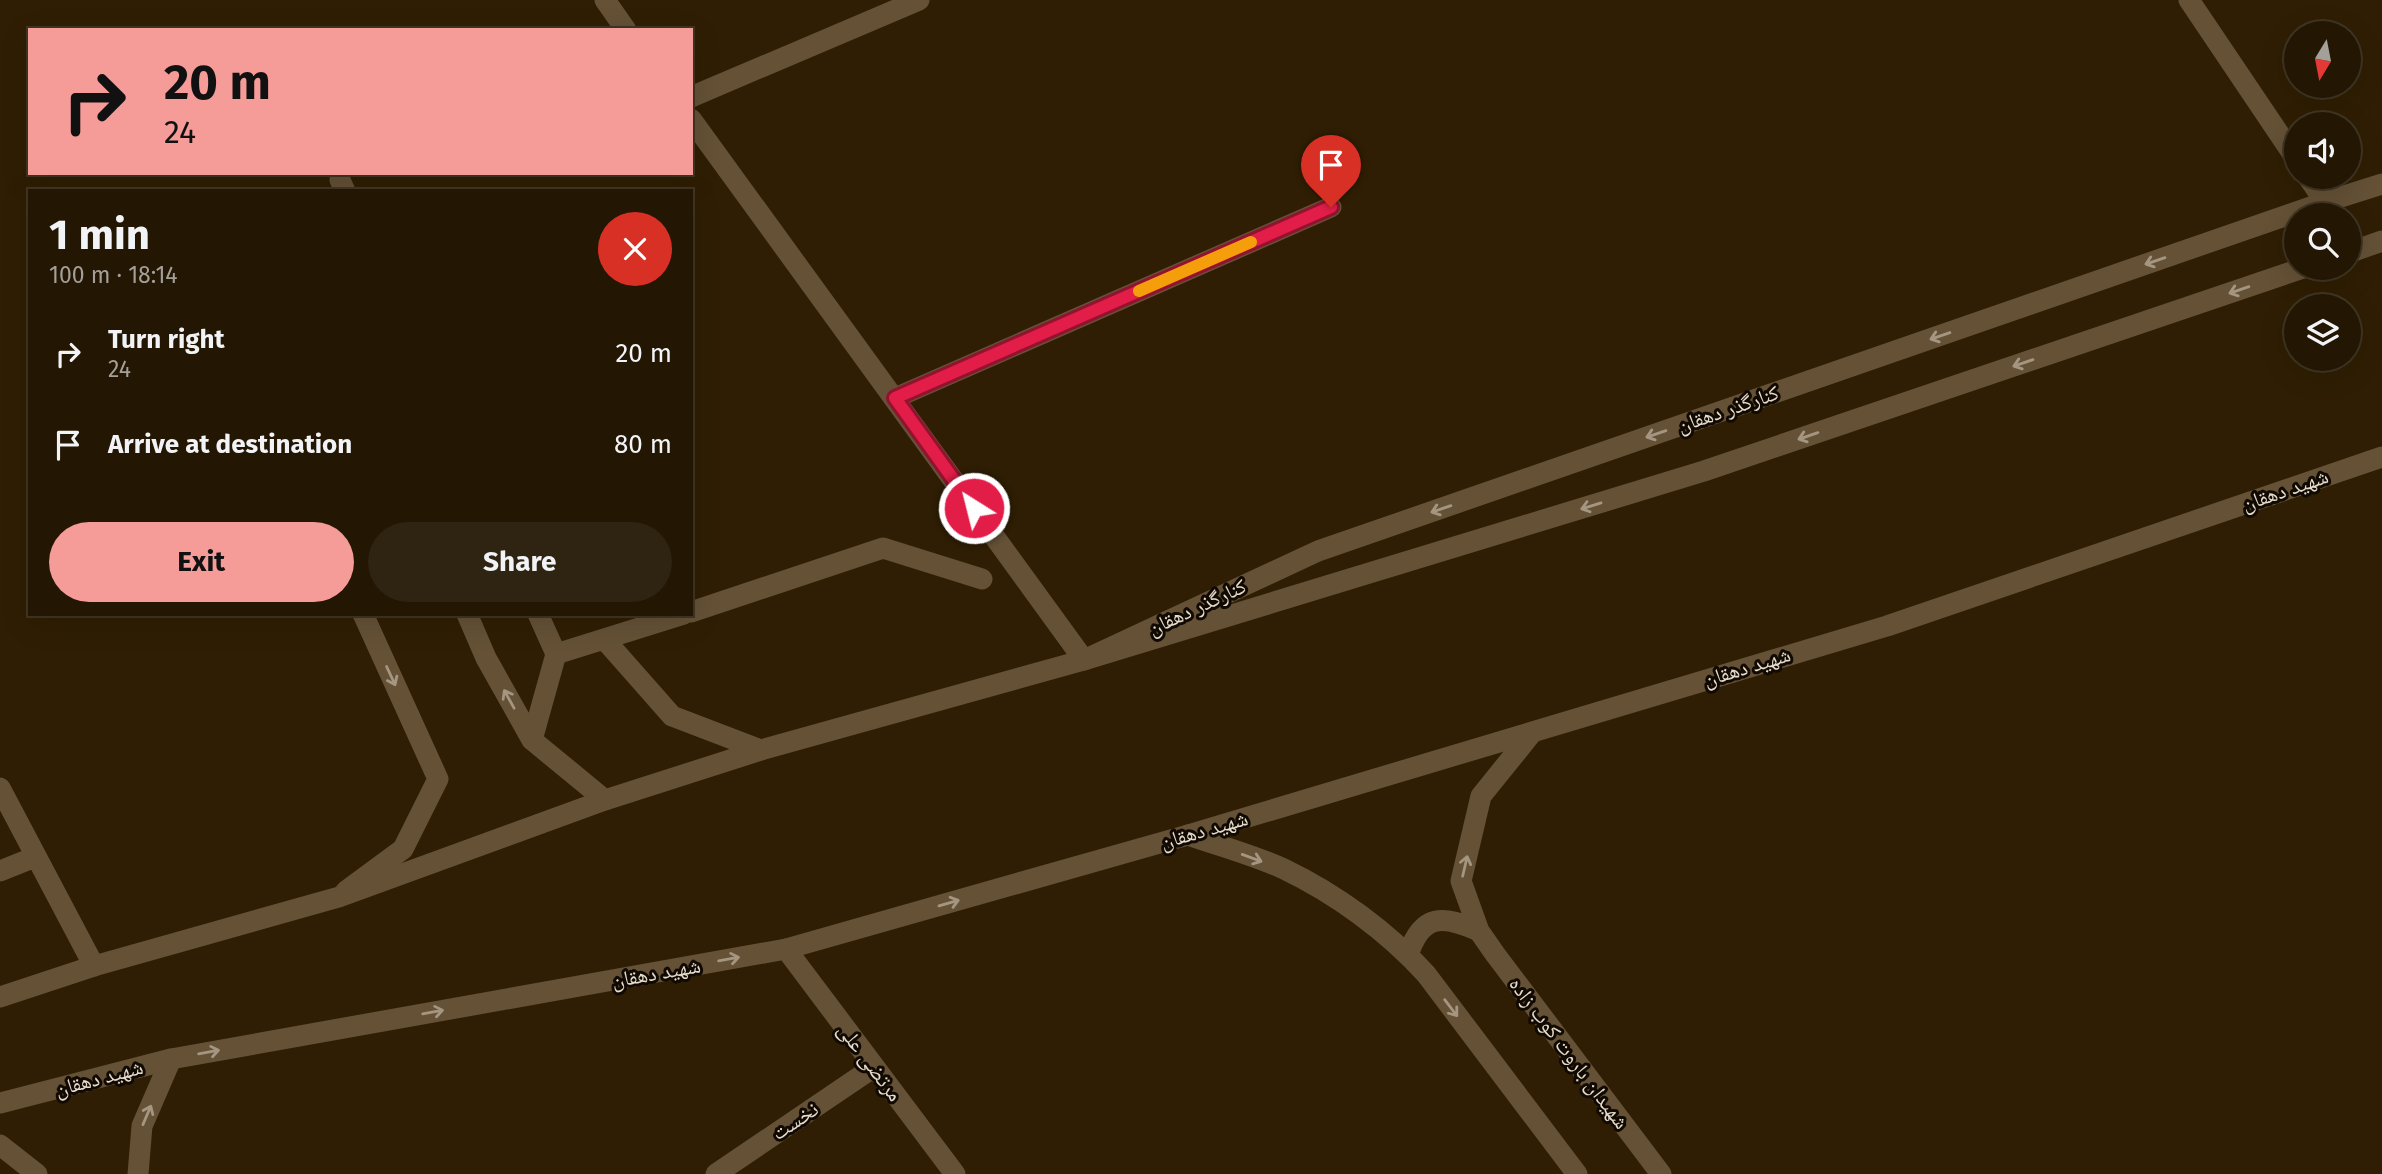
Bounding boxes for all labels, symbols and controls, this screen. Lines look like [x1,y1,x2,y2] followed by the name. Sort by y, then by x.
[2284,21,2361,98] north arrow
[2284,21,2361,371] map controls
[164,53,271,112] text: 20 m
[49,56,140,147] icon: right
[2284,112,2361,189] button: sound
[164,113,196,151] text: 24
[1301,135,1361,207] pin
[1312,146,1350,184] icon: arrive
[2284,203,2361,280] button: search
[49,210,150,260] text: 1 min
[598,212,672,286] button: close
[2144,256,2166,268] one-way arrow
[49,261,178,289] text: 100 m · 18:14
[2228,285,2250,297] one-way arrow
[2284,294,2361,371] button: layers
[108,324,225,355] text: Turn right
[1929,330,1951,343] one-way arrow
[49,335,87,373] icon: right
[615,338,672,369] text: 20 m
[108,355,131,383] text: 24
[2013,358,2035,370] one-way arrow
[1674,379,1782,439] street label: کنارگذر دهقان
[49,426,87,464] icon: arrive
[108,429,352,460] text: Arrive at destination
[614,429,672,460] text: 80 m
[1645,429,1667,441] one-way arrow
[1797,431,1819,443] one-way arrow
[2238,463,2332,517] street label: شهید دهقان
[937,471,1011,545] position arrow
[1581,500,1603,513] one-way arrow
[1430,504,1452,516] one-way arrow
[49,522,354,602] button: Exit
[368,522,672,602] button: Share
[1144,573,1251,641] street label: کنارگذر دهقان
[1700,641,1794,693] street label: شهید دهقان
[385,665,398,686] one-way arrow
[502,689,515,710] one-way arrow
[1157,805,1251,855] street label: شهید دهقان
[1241,853,1263,865] one-way arrow
[1458,855,1472,878] one-way arrow
[938,895,960,908] one-way arrow
[609,952,703,994] street label: شهید دهقان
[717,952,740,966] one-way arrow
[1503,972,1635,1134] street label: شهیدان باروت کوب زاده
[1444,998,1459,1017] one-way arrow
[421,1005,444,1018] one-way arrow
[832,1018,908,1106] street label: مرتضی علی
[197,1045,220,1058] one-way arrow
[52,1054,146,1102] street label: شهید دهقان
[767,1096,823,1146] street label: نخست
[141,1104,154,1126] one-way arrow

